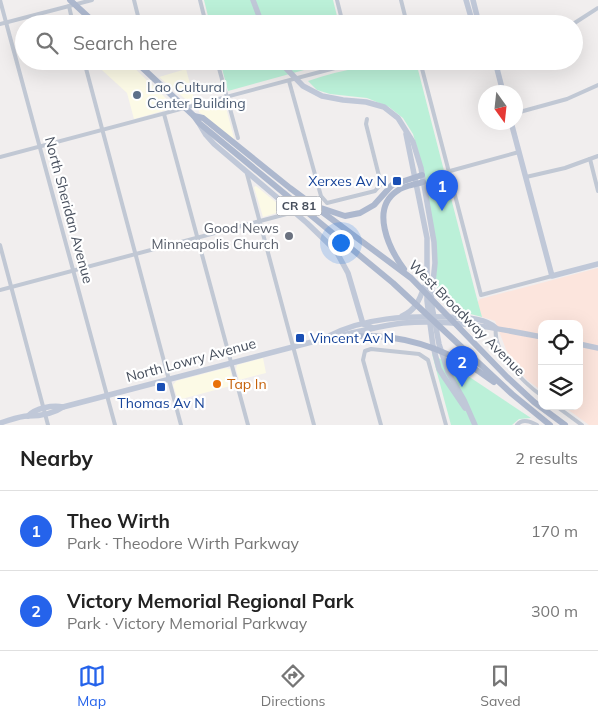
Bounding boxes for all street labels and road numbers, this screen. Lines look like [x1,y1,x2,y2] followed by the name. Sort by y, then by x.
[41,135,97,285] street label: North Sheridan Avenue
[276,197,322,216] road number: CR 81
[405,256,529,380] street label: West Broadway Avenue
[124,334,258,386] street label: North Lowry Avenue

